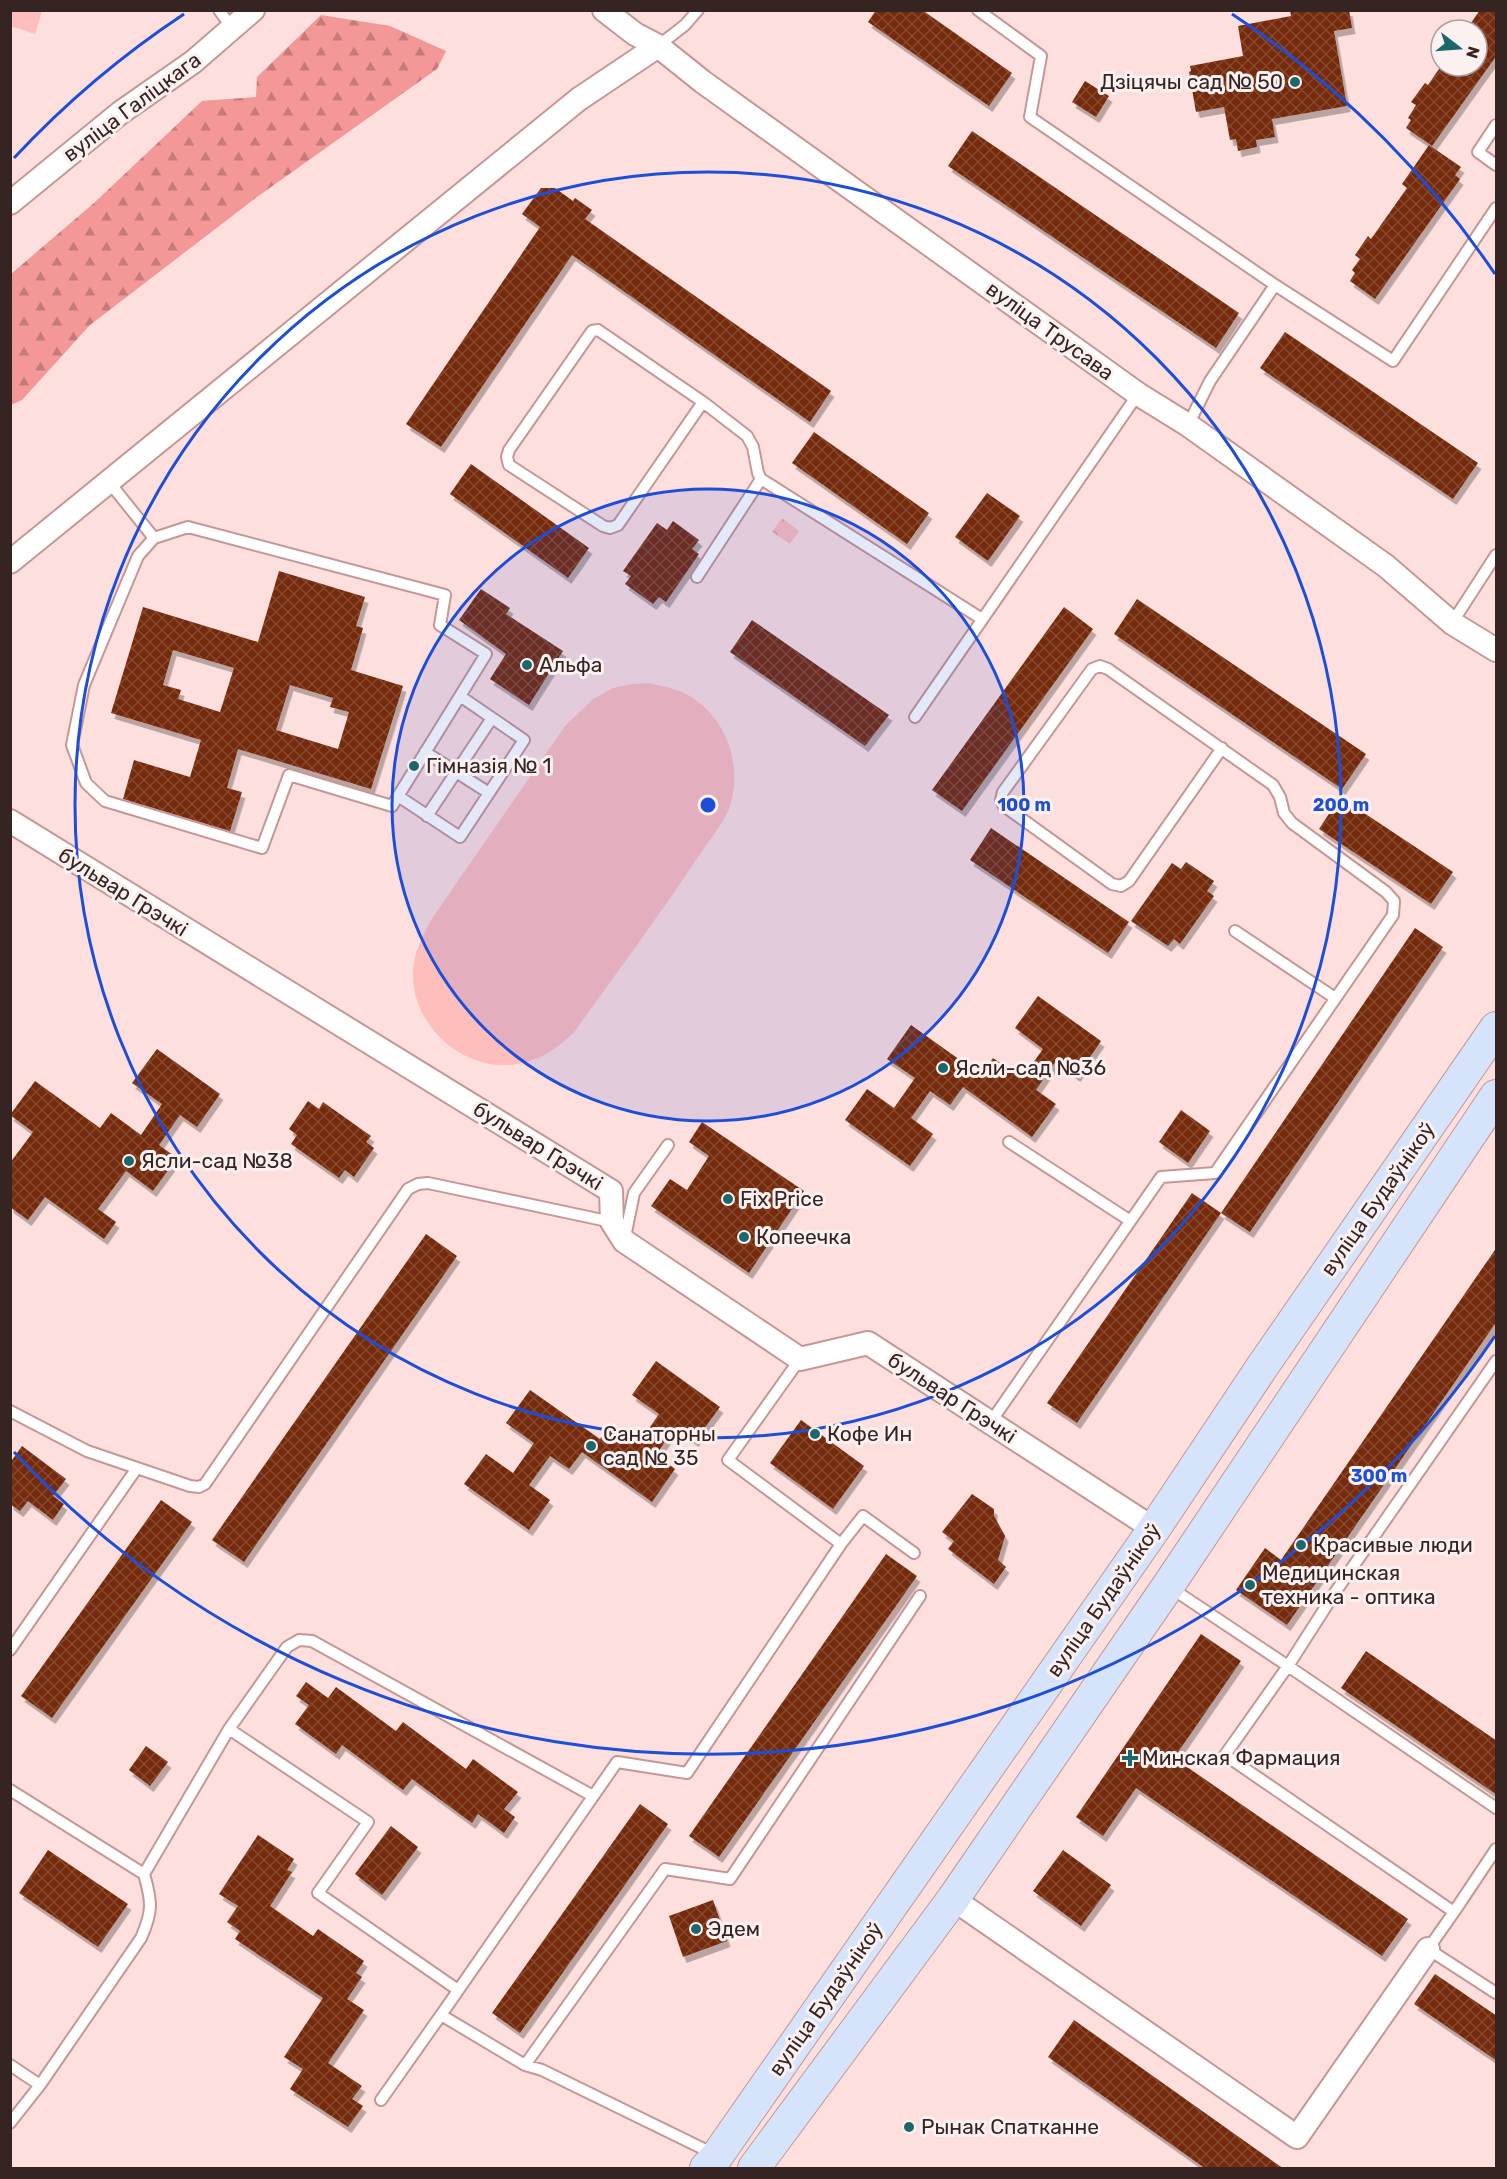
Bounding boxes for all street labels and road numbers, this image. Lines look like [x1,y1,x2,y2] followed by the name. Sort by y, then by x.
[58,47,205,167] street label: вуліца Галіцкага
[982,276,1119,385] street label: вуліца Трусава
[54,842,193,941] street label: бульвар Грэчкі
[469,1096,608,1195] street label: бульвар Грэчкі
[1315,1117,1440,1280] street label: вуліца Будаўнікоў
[883,1347,1021,1448] street label: бульвар Грэчкі
[1041,1518,1166,1681] street label: вуліца Будаўнікоў
[763,1917,888,2080] street label: вуліца Будаўнікоў

